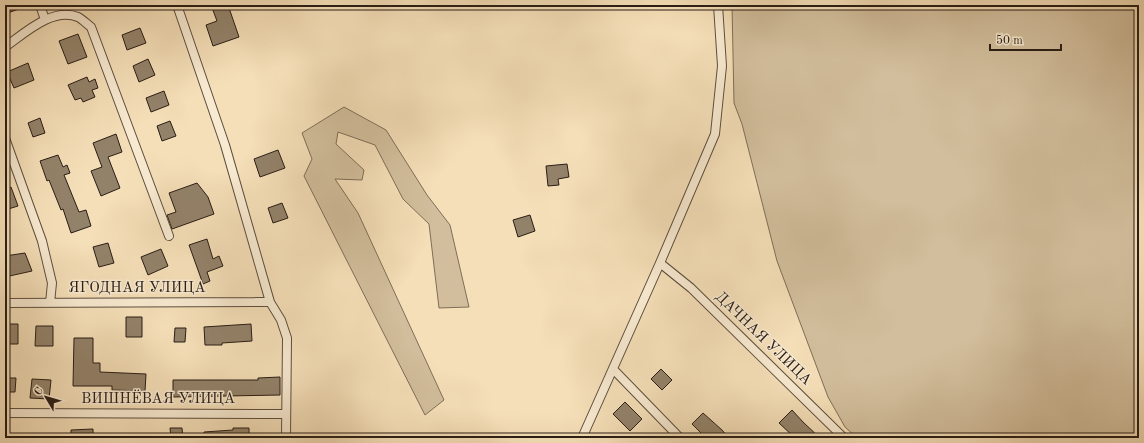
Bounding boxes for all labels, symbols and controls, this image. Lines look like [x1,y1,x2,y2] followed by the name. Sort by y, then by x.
[990,26,1061,52] scale bar
[996,34,1023,47] text: 50 m
[68,281,206,296] street label: ЯГОДНАЯ УЛИЦА
[712,289,814,389] street label: ДАЧНАЯ УЛИЦА
[26,377,66,417] north arrow
[33,386,46,398] text: С
[81,389,236,407] street label: ВИШНЁВАЯ УЛИЦА

